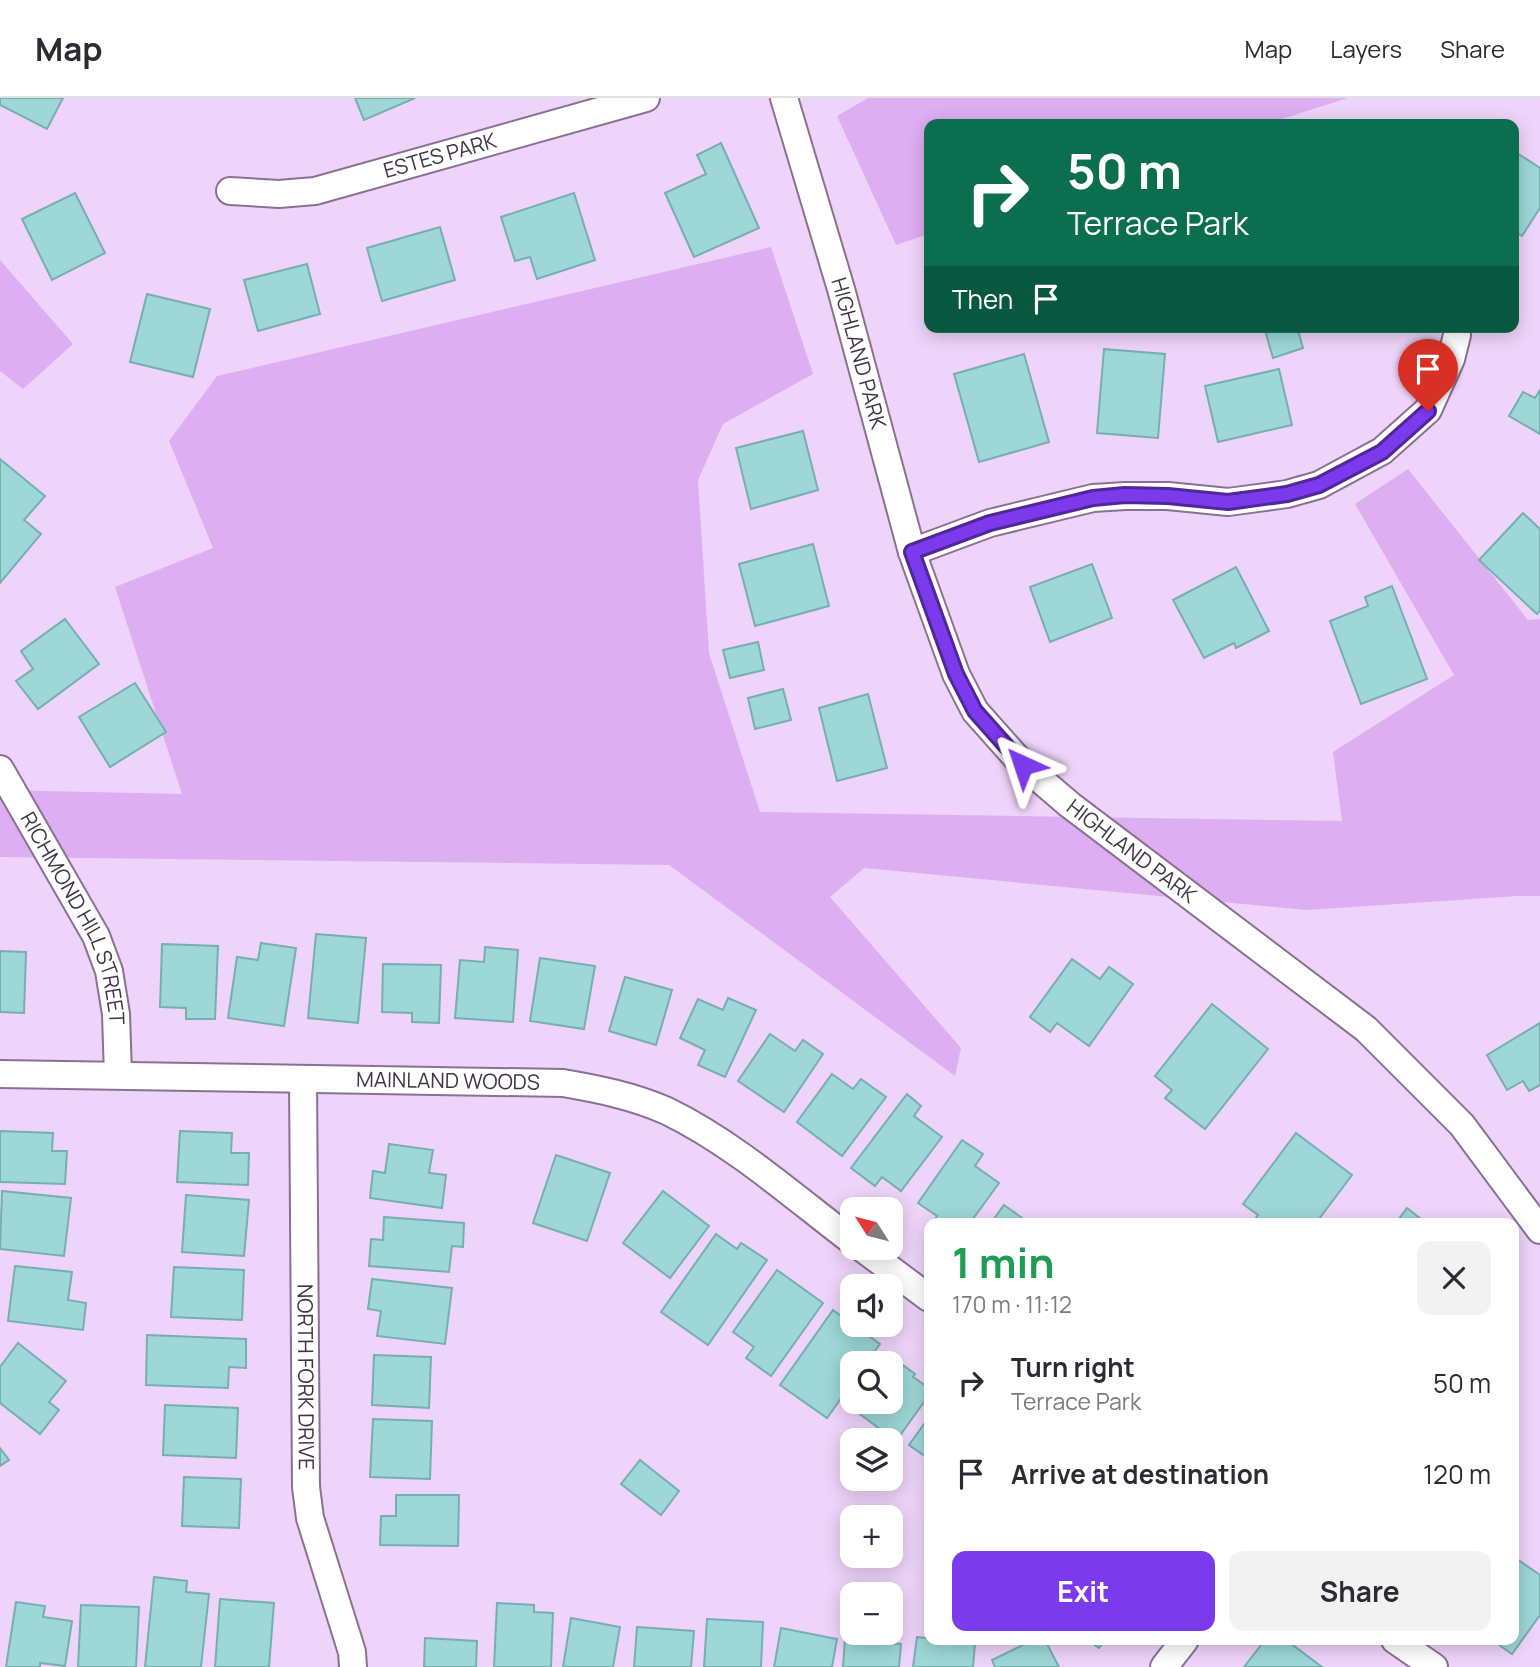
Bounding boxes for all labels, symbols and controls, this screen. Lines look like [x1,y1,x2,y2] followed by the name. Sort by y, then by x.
[35,26,103,71] text: Map
[1245,32,1292,65] text: Map
[1330,32,1402,65] text: Layers
[1440,32,1505,65] text: Share
[380,126,500,184] street label: ESTES PARK
[1067,137,1182,204] text: 50 m
[952,147,1043,238] icon: right
[1067,201,1249,245] text: Terrace Park
[825,274,893,433] street label: HIGHLAND PARK
[1027,280,1065,318] icon: arrive
[952,281,1013,317] text: Then
[1398,339,1458,411] pin
[1409,350,1447,388] icon: arrive
[986,728,1060,802] position arrow
[1061,792,1203,909] street label: HIGHLAND PARK
[15,807,131,1025] street label: RICHMOND HILL STREET
[356,1065,540,1096] street label: MAINLAND WOODS
[840,1197,903,1260] north arrow
[840,1197,903,1645] map controls
[952,1233,1055,1291] text: 1 min
[1417,1241,1491,1315] button: close
[840,1274,903,1337] button: sound
[292,1284,321,1470] street label: NORTH FORK DRIVE
[952,1288,1072,1320] text: 170 m · 11:12
[1011,1349,1135,1385] text: Turn right
[840,1351,903,1414] button: search
[952,1364,990,1402] icon: right
[1433,1365,1491,1401] text: 50 m
[1011,1385,1141,1417] text: Terrace Park
[840,1428,903,1491] button: layers
[952,1455,990,1493] icon: arrive
[1011,1456,1269,1492] text: Arrive at destination
[1423,1456,1491,1492] text: 120 m
[840,1505,903,1568] button: +
[952,1551,1215,1631] button: Exit
[1229,1551,1491,1631] button: Share
[840,1582,903,1645] button: −

